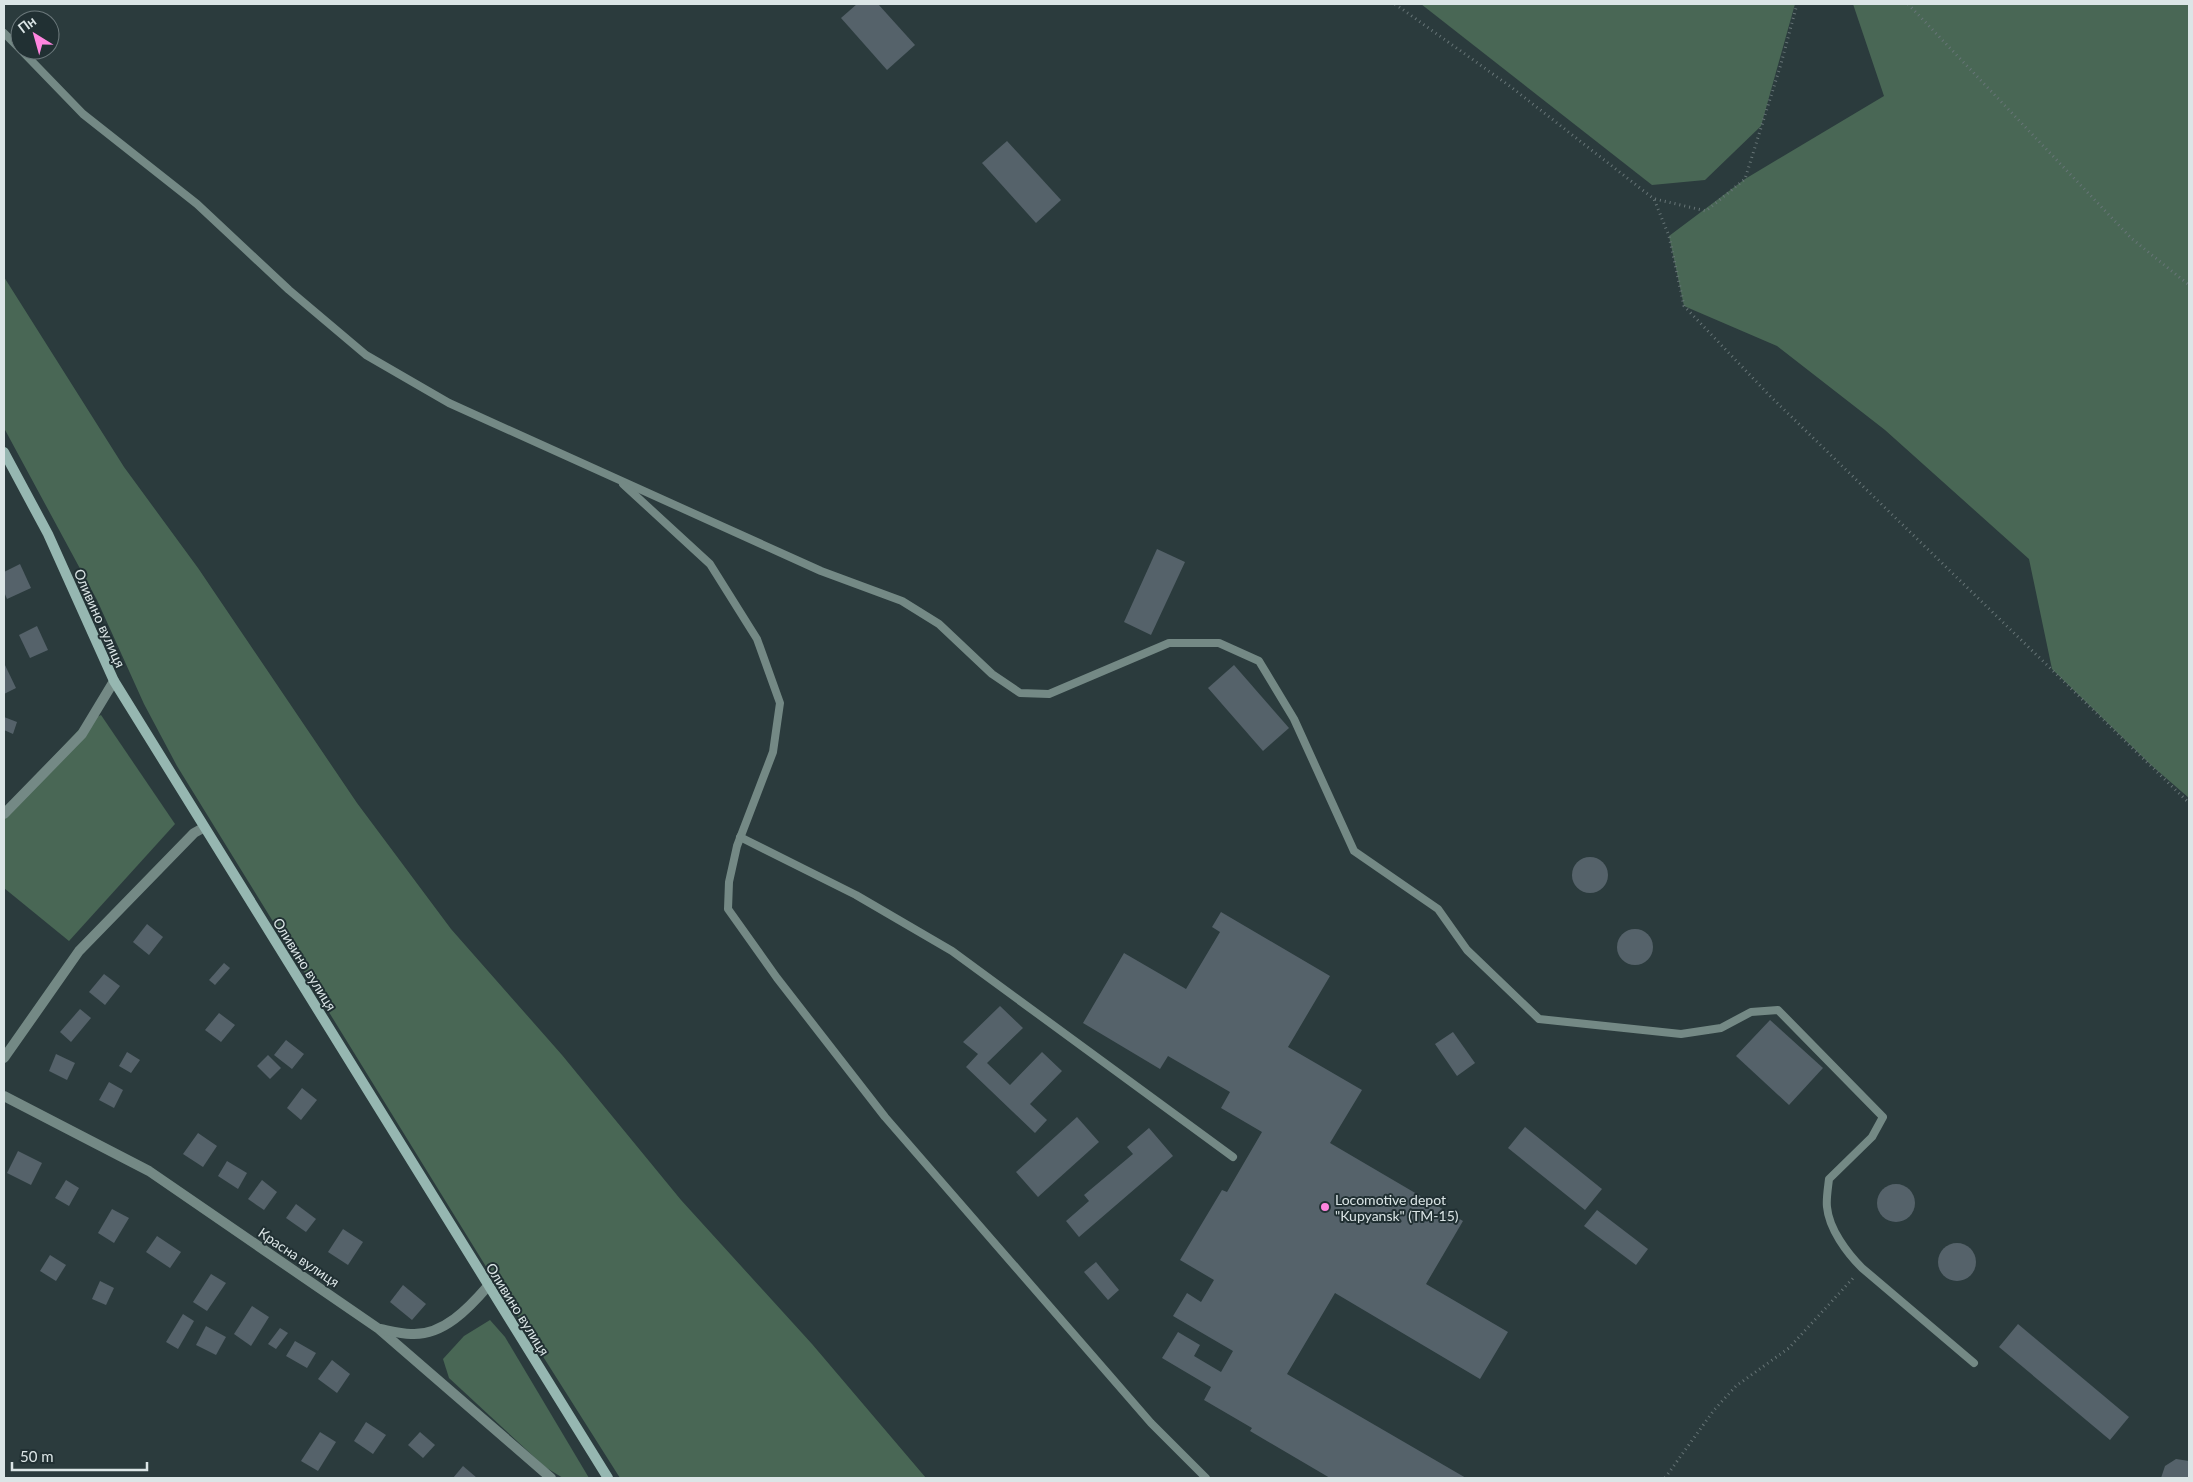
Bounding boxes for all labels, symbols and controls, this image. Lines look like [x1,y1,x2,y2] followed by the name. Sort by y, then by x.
[10,10,60,60] north arrow
[14,12,39,37] text: Пн
[71,566,129,670] street label: Оливино вулиця
[270,914,340,1014] street label: Оливино вулиця
[1335,1191,1459,1224] place label: Locomotive depot "Kupyansk" (TM-15)
[1319,1201,1331,1213] marker: Locomotive depot "Kupyansk" (TM-15)
[255,1224,343,1290] street label: Красна вулиця
[483,1259,553,1359] street label: Оливино вулиця
[12,1440,148,1472] scale bar
[20,1447,54,1465] text: 50 m

